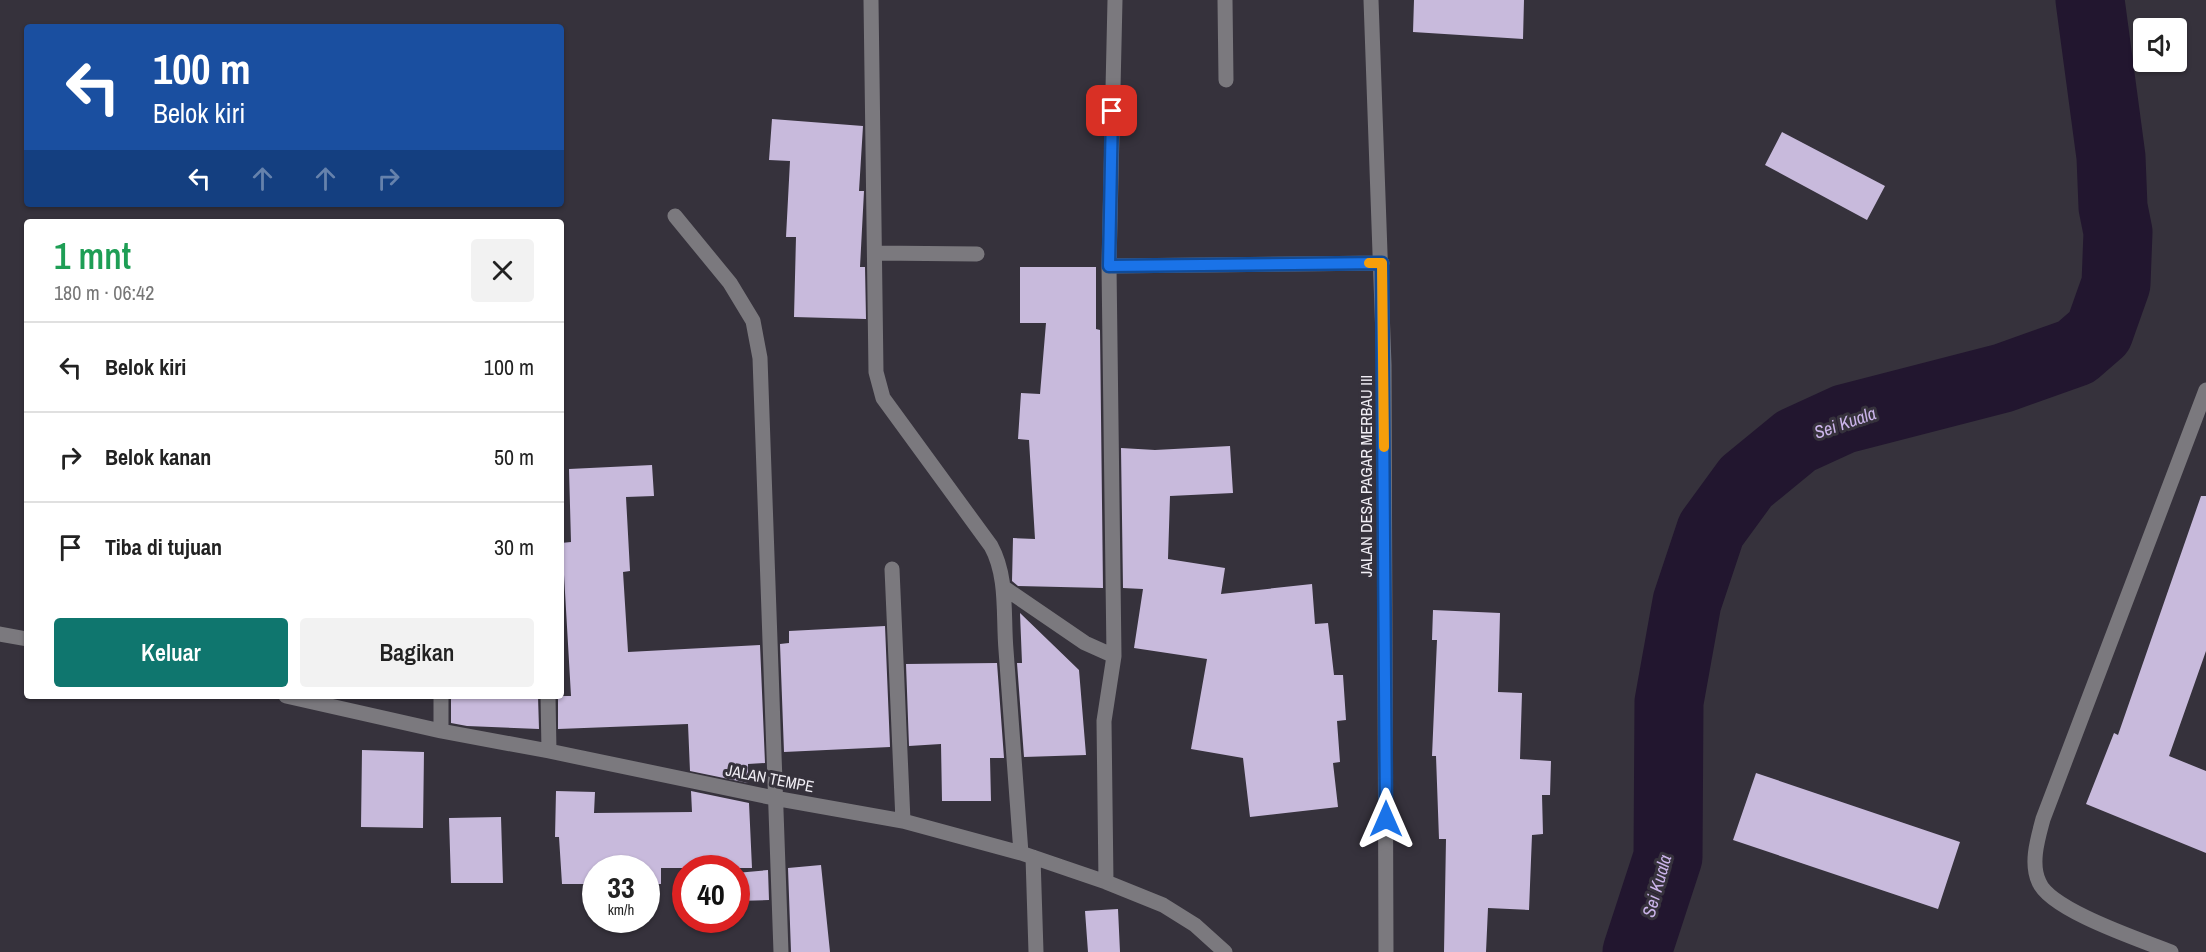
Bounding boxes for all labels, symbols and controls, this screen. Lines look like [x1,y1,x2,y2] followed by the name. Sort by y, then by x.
[2133,18,2187,72] map controls
[2133,18,2187,72] button: sound
[153,41,251,97] text: 100 m
[54,48,132,126] icon: left
[1086,85,1137,136] pin
[1095,94,1128,127] icon: arrive
[153,95,245,131] text: Belok kiri
[183,162,216,195] icon: left
[246,162,279,195] icon: ahead
[309,162,342,195] icon: ahead
[372,162,405,195] icon: right
[54,232,131,280] text: 1 mnt
[471,239,534,302] button: close
[54,279,154,306] text: 180 m · 06:42
[54,351,87,384] icon: left
[105,352,186,382] text: Belok kiri
[484,352,534,382] text: 100 m
[1355,375,1377,577] street label: JALAN DESA PAGAR MERBAU III
[1811,400,1879,445] water label: Sei Kuala
[54,441,87,474] icon: right
[105,442,211,472] text: Belok kanan
[494,442,534,472] text: 50 m
[54,531,87,564] icon: arrive
[105,532,222,562] text: Tiba di tujuan
[494,532,534,562] text: 30 m
[54,618,288,687] button: Keluar
[300,618,534,687] button: Bagikan
[724,759,816,797] street label: JALAN TEMPE
[1354,787,1418,851] position arrow
[1636,852,1677,920] water label: Sei Kuala
[672,855,750,933] speed limit sign: 40
[607,867,635,907] text: 33
[608,899,634,920] text: km/h

